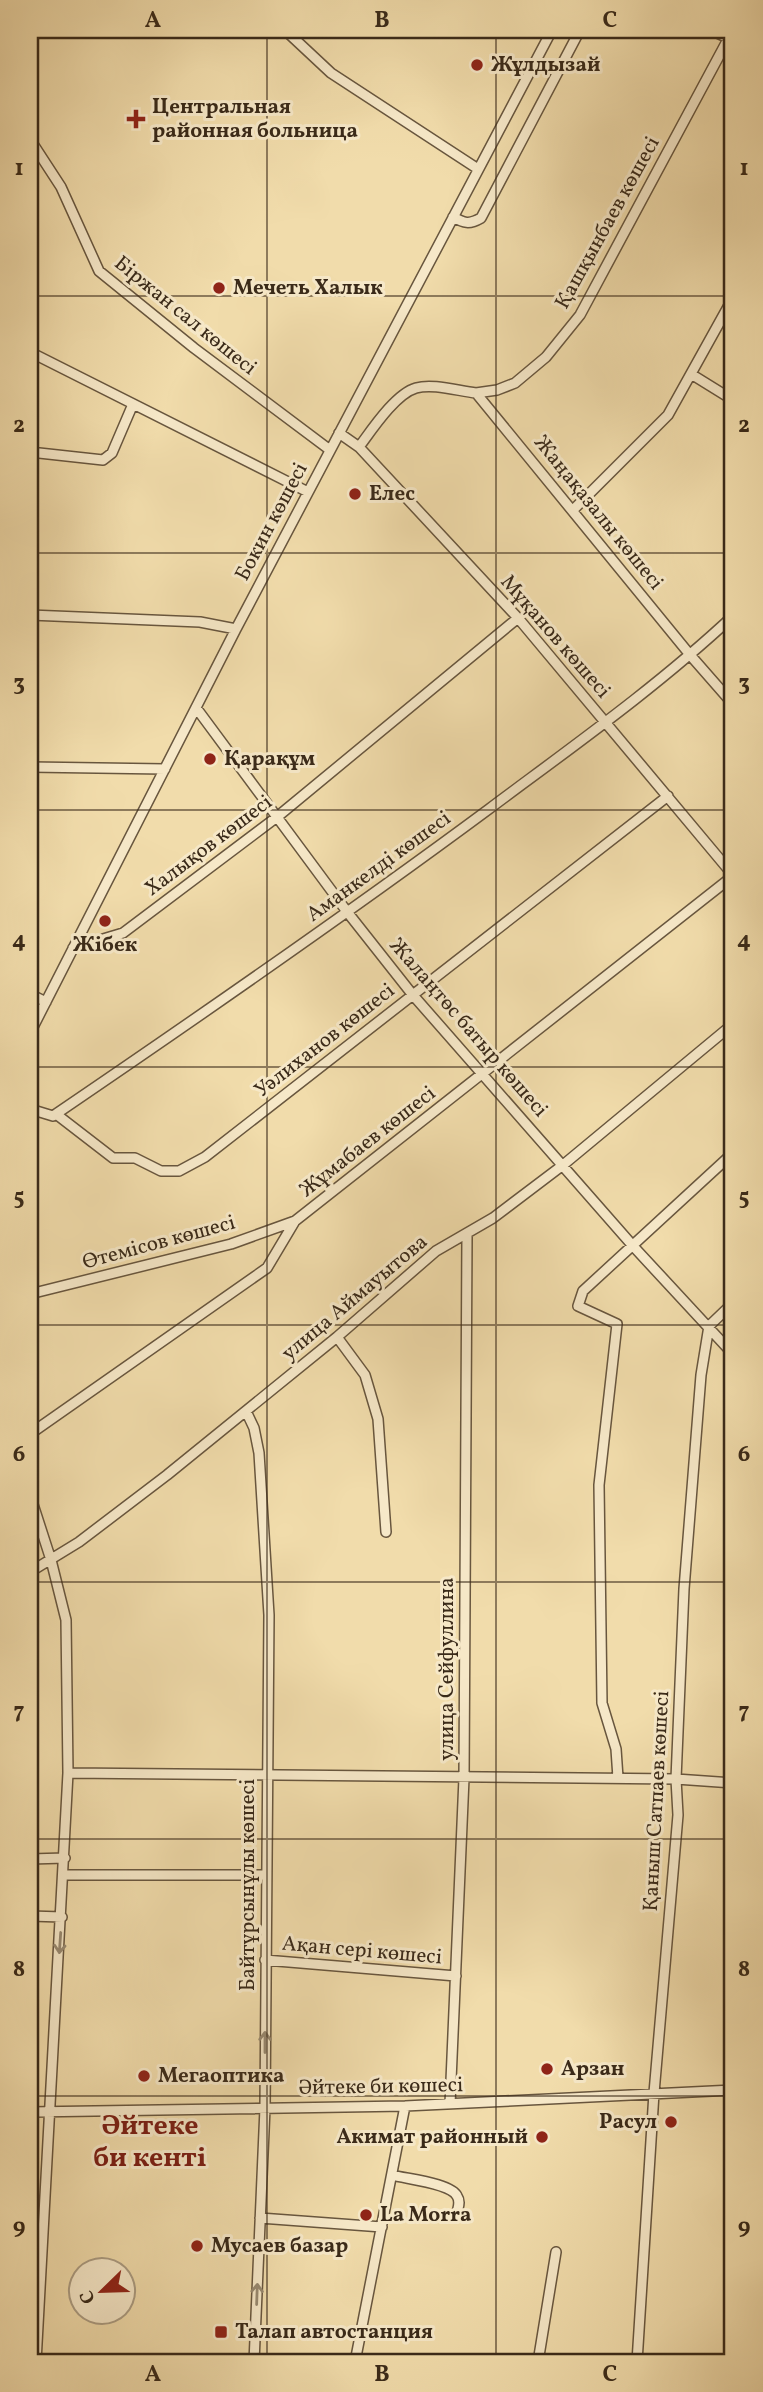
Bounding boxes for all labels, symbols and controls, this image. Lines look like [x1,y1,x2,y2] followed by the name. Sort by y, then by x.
[145,5,161,37] text: A
[374,5,390,37] text: B
[603,5,617,37] text: C
[491,51,600,80] place label: Жұлдызай
[469,57,485,73] marker: Жұлдызай
[152,93,358,146] place label: Центральная районная больница
[126,109,146,129] marker: Центральная районная больница
[548,131,668,315] street label: Қашқынбаев көшесі
[14,153,24,185] text: 1
[739,153,749,185] text: 1
[108,249,262,383] street label: Біржан сал көшесі
[233,274,383,303] place label: Мечеть Халык
[211,280,227,296] marker: Мечеть Халык
[13,410,25,442] text: 2
[738,410,750,442] text: 2
[526,429,670,597] street label: Жаңақазалы көшесі
[229,458,315,586] street label: Бокин көшесі
[369,480,415,509] place label: Елес
[347,486,363,502] marker: Елес
[493,569,617,705] street label: Мұқанов көшесі
[13,668,25,700] text: 3
[738,668,750,700] text: 3
[224,745,316,774] place label: Қарақұм
[202,751,218,767] marker: Қарақұм
[139,788,279,904] street label: Халықов көшесі
[301,805,457,929] street label: Аманкелді көшесі
[97,913,113,929] marker: Жібек
[12,925,26,957] text: 4
[737,925,751,957] text: 4
[73,931,138,960] place label: Жібек
[382,932,554,1124] street label: Жалаңтөс батыр көшесі
[249,977,401,1105] street label: Уәлиханов көшесі
[294,1079,442,1205] street label: Жұмабаев көшесі
[13,1182,25,1214] text: 5
[738,1182,750,1214] text: 5
[79,1209,239,1277] street label: Өтемісов көшесі
[276,1228,434,1368] street label: улица Аймауытова
[13,1439,25,1471] text: 6
[738,1439,750,1471] text: 6
[433,1577,462,1761] street label: улица Сейфуллина
[637,1690,677,1912] street label: Қаныш Сатпаев көшесі
[14,1696,25,1728] text: 7
[739,1696,750,1728] text: 7
[234,1779,263,1991] street label: Байтұрсынұлы көшесі
[281,1930,443,1972] street label: Ақан сері көшесі
[53,1931,66,1954] one-way arrow
[13,1954,25,1986] text: 8
[738,1954,750,1986] text: 8
[258,2031,272,2054] one-way arrow
[561,2055,625,2084] place label: Арзан
[539,2061,555,2077] marker: Арзан
[158,2062,284,2091] place label: Мегаоптика
[136,2068,152,2084] marker: Мегаоптика
[298,2071,464,2103] street label: Әйтеке би көшесі
[93,2107,207,2178] district label: Әйтеке би кенті
[599,2108,657,2137] place label: Расул
[663,2114,679,2130] marker: Расул
[337,2123,528,2152] place label: Акимат районный
[534,2129,550,2145] marker: Акимат районный
[380,2201,472,2230] place label: La Morra
[358,2207,374,2223] marker: La Morra
[13,2211,25,2243] text: 9
[738,2211,750,2243] text: 9
[211,2232,348,2261] place label: Мусаев базар
[189,2238,205,2254] marker: Мусаев базар
[66,2256,136,2326] north arrow
[250,2283,263,2306] one-way arrow
[74,2286,103,2308] text: С
[235,2318,433,2347] place label: Талап автостанция
[213,2324,229,2340] marker: Талап автостанция
[145,2359,161,2391] text: A
[374,2359,390,2391] text: B
[603,2359,617,2391] text: C

